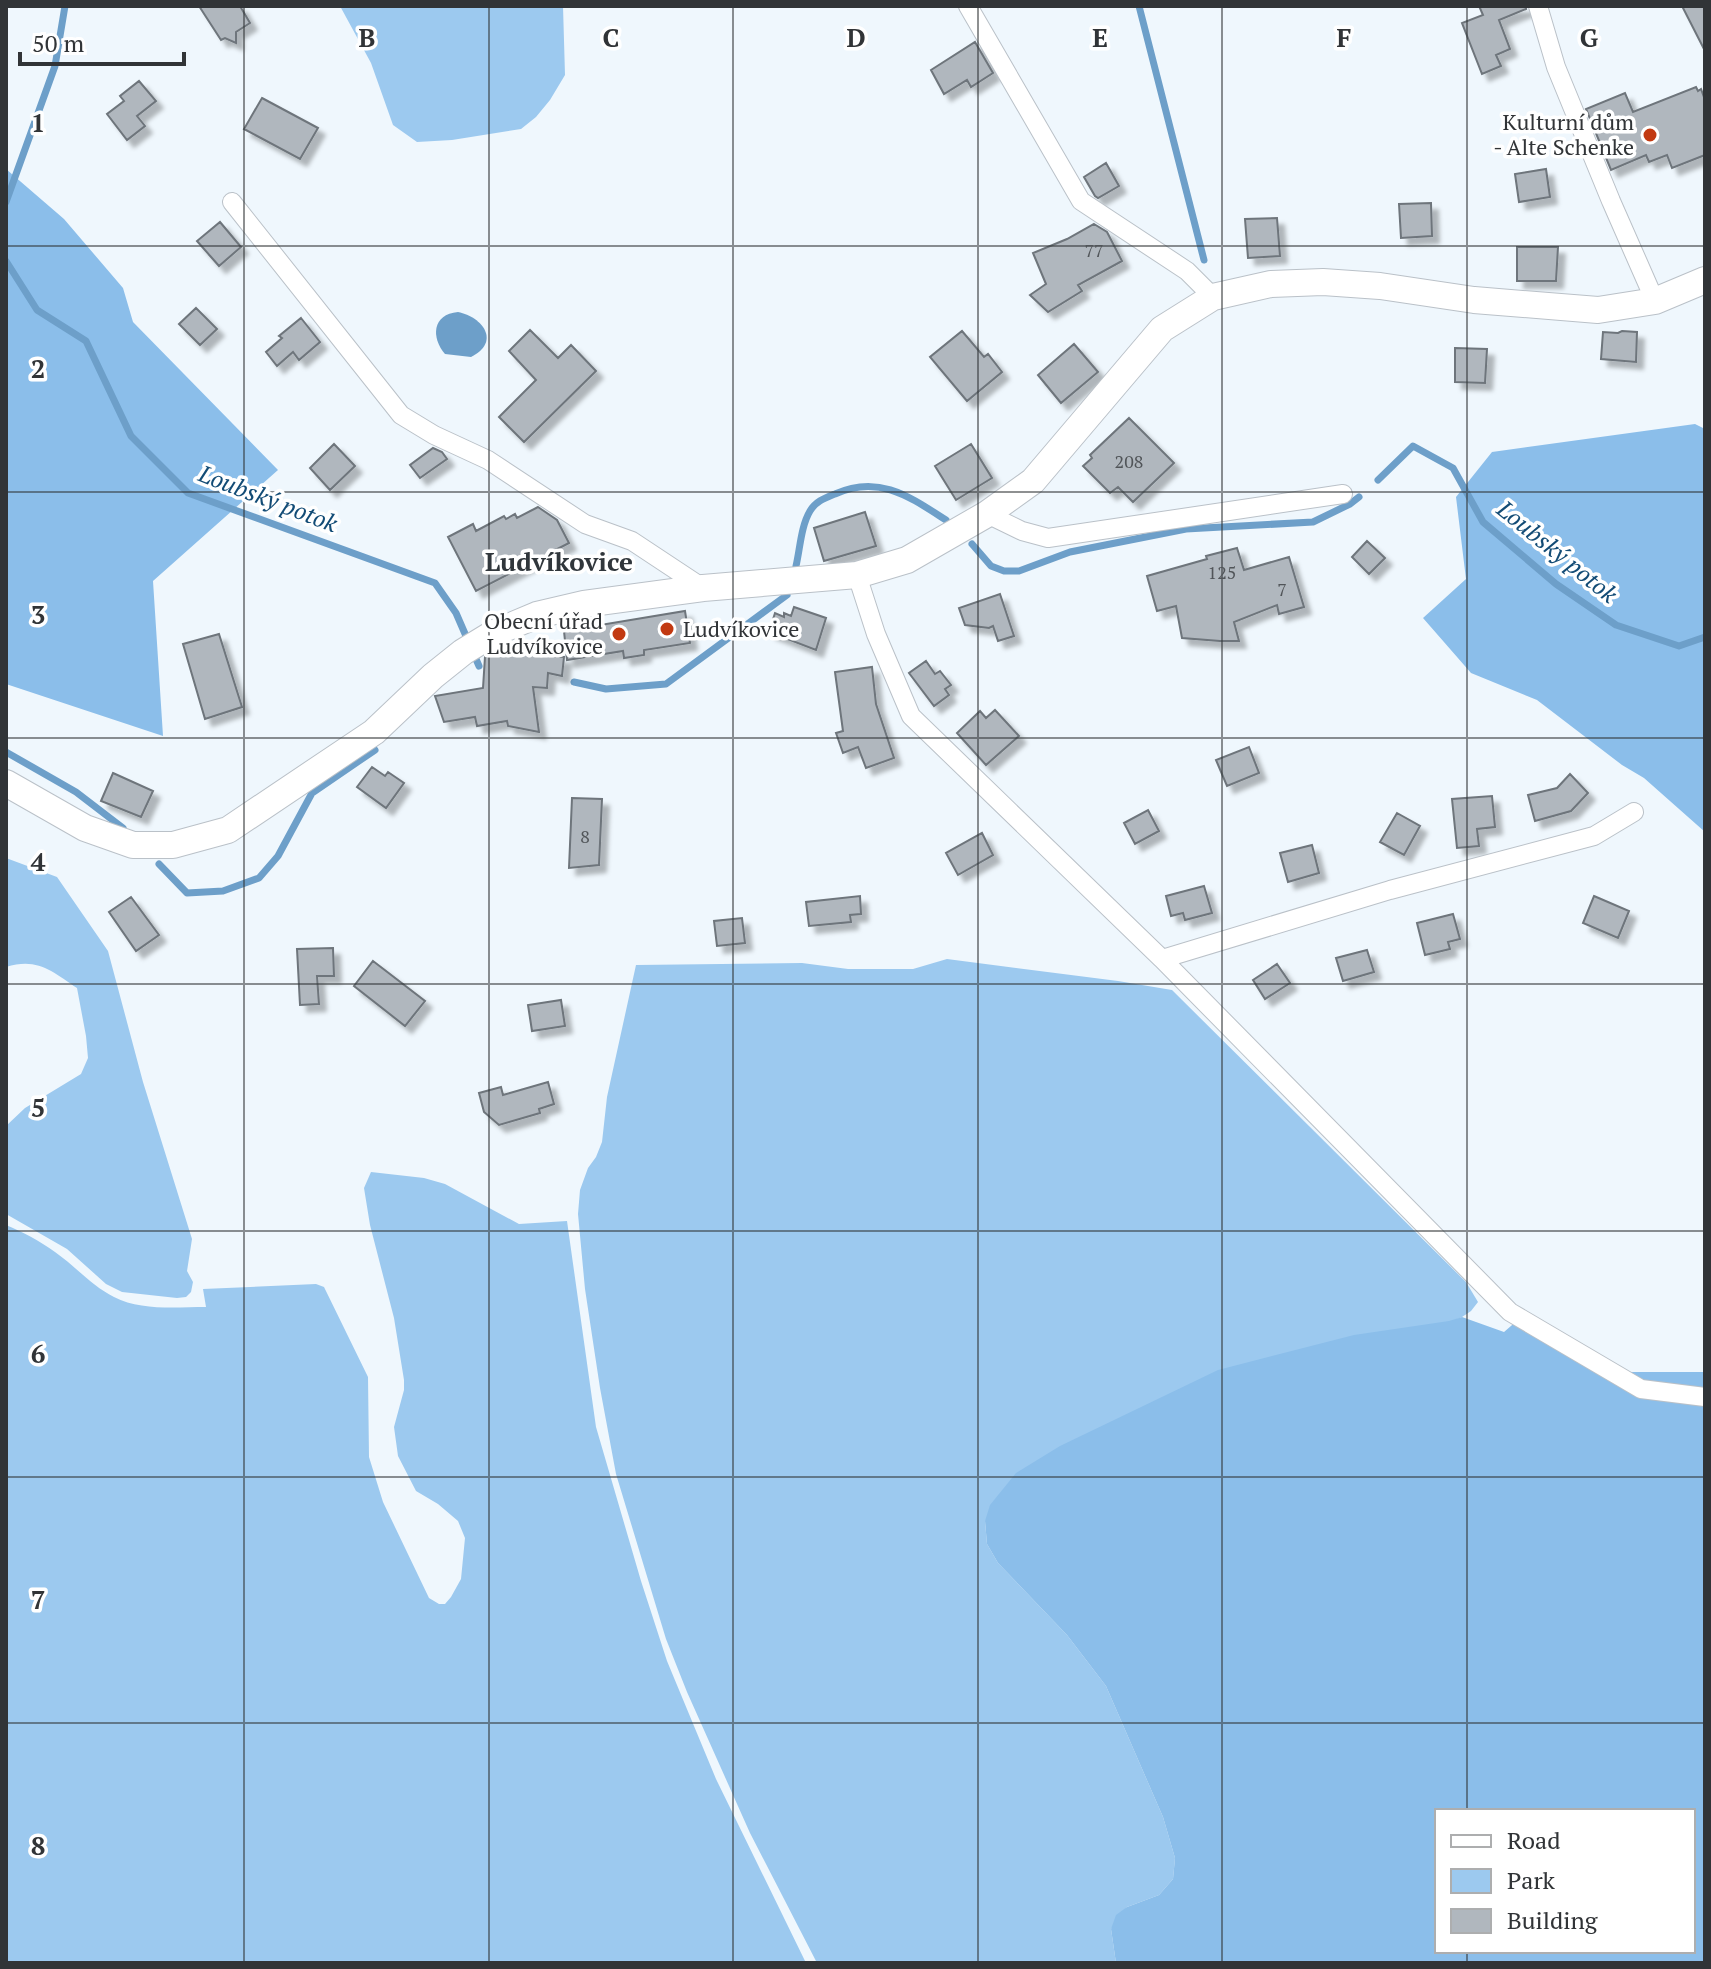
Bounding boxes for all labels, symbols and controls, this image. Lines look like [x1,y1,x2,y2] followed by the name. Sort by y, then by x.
[20,16,184,66] scale bar
[359,20,375,54] text: B
[603,20,619,54] text: C
[846,20,866,54] text: D
[1092,20,1108,54] text: E
[1337,20,1352,54] text: F
[1580,20,1599,54] text: G
[32,27,84,59] text: 50 m
[31,105,45,139] text: 1
[1493,107,1634,161] place label: Kulturní dům - Alte Schenke
[1641,126,1659,144] marker: Kulturní dům - Alte Schenke
[1084,238,1104,262] house number: 77
[31,351,45,385] text: 2
[1115,449,1143,473] house number: 208
[193,457,343,539] water label: Loubský potok
[1490,492,1625,610] water label: Loubský potok
[485,544,633,578] district label: Ludvíkovice
[1208,560,1236,584] house number: 125
[1277,577,1287,601] house number: 7
[31,597,45,631] text: 3
[484,606,603,660] place label: Obecní úřad Ludvíkovice
[683,614,799,643] place label: Ludvíkovice
[658,620,676,638] marker: Ludvíkovice
[610,625,628,643] marker: Obecní úřad Ludvíkovice
[580,824,590,848] house number: 8
[31,844,46,878] text: 4
[31,1090,45,1124] text: 5
[31,1336,45,1370] text: 6
[31,1582,45,1616] text: 7
[1435,1809,1695,1953] legend
[1507,1824,1561,1856] text: Road
[31,1828,45,1862] text: 8
[1507,1864,1556,1896] text: Park
[1507,1904,1598,1936] text: Building

